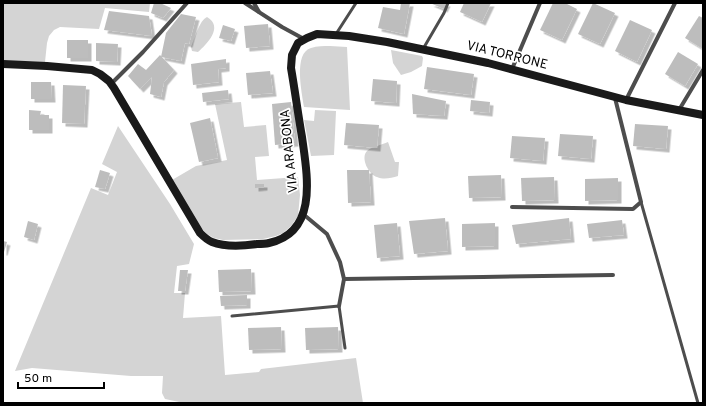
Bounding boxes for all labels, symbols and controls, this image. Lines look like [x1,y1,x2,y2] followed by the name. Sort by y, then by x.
[465,38,549,74] street label: VIA TORRONE
[278,108,302,194] street label: VIA ARABONA
[18,364,104,390] scale bar
[24,371,52,387] text: 50 m

